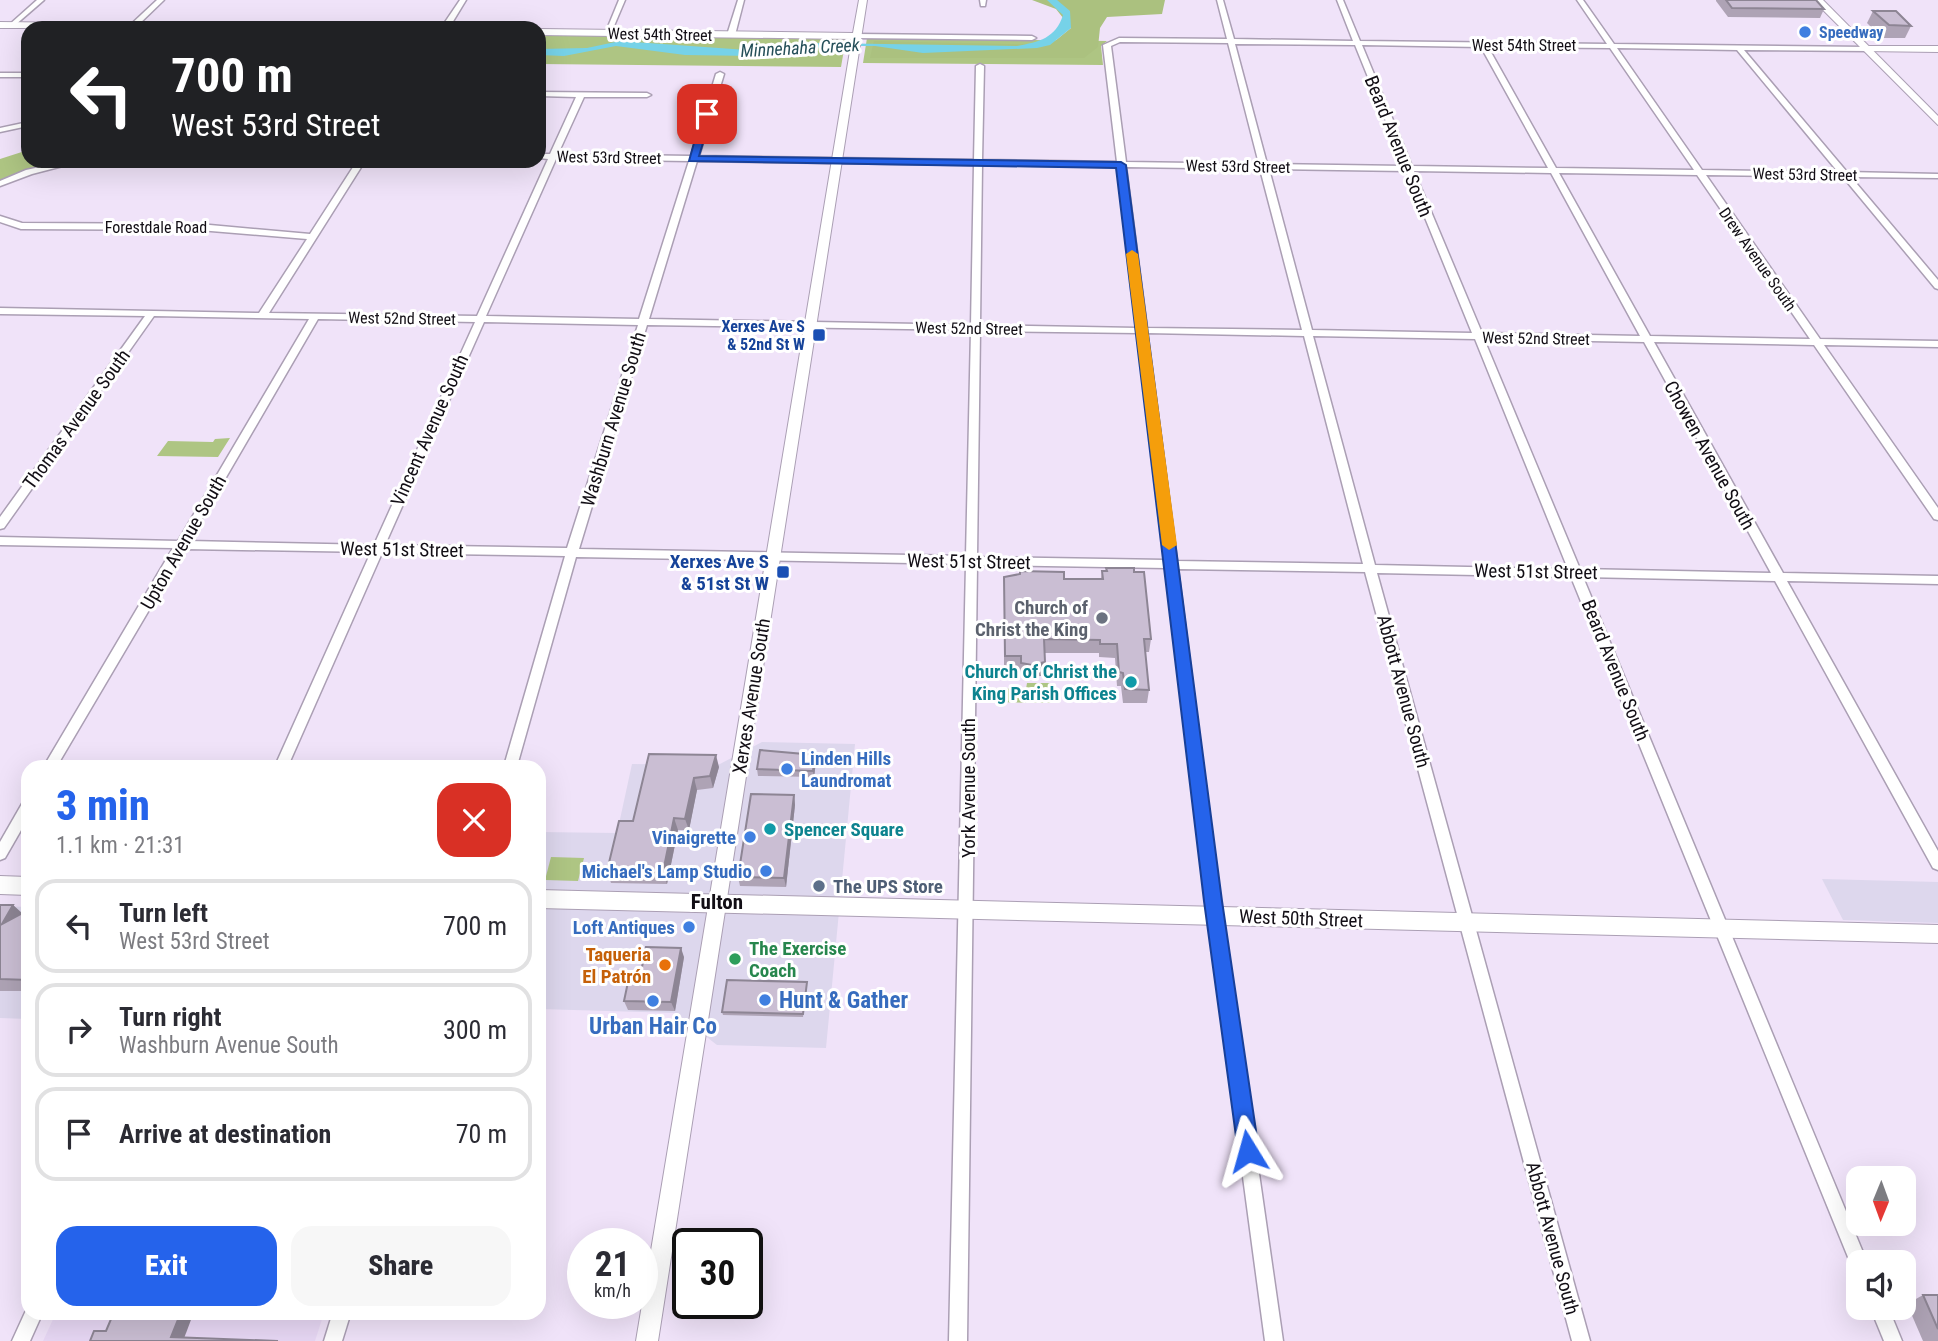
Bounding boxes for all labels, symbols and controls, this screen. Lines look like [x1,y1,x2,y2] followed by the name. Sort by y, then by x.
[1819,23,1883,42] place label: Speedway
[608,24,713,45] street label: West 54th Street
[1797,24,1813,40] marker: Speedway
[740,34,861,61] water label: Minnehaha Creek
[1472,36,1577,55] street label: West 54th Street
[171,47,293,104] text: 700 m
[56,49,147,140] icon: left
[1360,72,1437,220] street label: Beard Avenue South
[677,84,737,144] pin
[688,95,726,133] icon: arrive
[171,106,381,144] text: West 53rd Street
[556,147,662,168] street label: West 53rd Street
[1185,156,1291,177] street label: West 53rd Street
[1752,164,1858,185] street label: West 53rd Street
[1715,204,1800,315] street label: Drew Avenue South
[105,218,207,237] street label: Forestdale Road
[348,308,456,329] street label: West 52nd Street
[721,317,805,354] place label: Xerxes Ave S & 52nd St W
[915,318,1023,339] street label: West 52nd Street
[811,327,827,343] marker: Xerxes Ave S & 52nd St W
[1482,328,1590,349] street label: West 52nd Street
[576,329,651,509] street label: Washburn Avenue South
[18,345,135,494] street label: Thomas Avenue South
[386,351,473,510] street label: Vincent Avenue South
[1659,377,1760,534] street label: Chowen Avenue South
[136,471,231,613] street label: Upton Avenue South
[340,537,464,562] street label: West 51st Street
[907,549,1031,574] street label: West 51st Street
[670,550,769,595] place label: Xerxes Ave S & 51st St W
[1474,559,1598,584] street label: West 51st Street
[775,564,791,580] marker: Xerxes Ave S & 51st St W
[975,596,1089,641] place label: Church of Christ the King
[1577,596,1654,744] street label: Beard Avenue South
[1094,610,1110,626] marker: Church of Christ the King
[1372,612,1435,770] street label: Abbott Avenue South
[728,617,775,776] street label: Xerxes Avenue South
[964,660,1117,705] place label: Church of Christ the King Parish Offices
[1123,674,1139,690] marker: Church of Christ the King Parish Offices
[957,718,980,858] street label: York Avenue South
[801,747,892,792] place label: Linden Hills Laundromat
[779,761,795,777] marker: Linden Hills Laundromat
[56,781,150,830] text: 3 min
[437,783,511,857] button: close
[784,818,904,841] place label: Spencer Square
[762,821,778,837] marker: Spencer Square
[652,826,736,849] place label: Vinaigrette
[742,829,758,845] marker: Vinaigrette
[56,832,185,859] text: 1.1 km · 21:31
[582,860,752,883] place label: Michael's Lamp Studio
[758,863,774,879] marker: Michael's Lamp Studio
[833,875,943,898] place label: The UPS Store
[811,878,827,894] marker: The UPS Store
[691,890,743,914] district label: Fulton
[119,898,208,928] text: Turn left
[1239,905,1363,932] street label: West 50th Street
[60,907,98,945] icon: left
[443,911,507,941] text: 700 m
[573,916,675,939] place label: Loft Antiques
[681,919,697,935] marker: Loft Antiques
[119,928,270,955] text: West 53rd Street
[749,937,846,982] place label: The Exercise Coach
[582,943,651,988] place label: Taqueria El Patrón
[727,951,743,967] marker: The Exercise Coach
[657,957,673,973] marker: Taqueria El Patrón
[779,987,908,1014] place label: Hunt & Gather
[757,992,773,1008] marker: Hunt & Gather
[645,993,661,1009] marker: Urban Hair Co
[119,1002,221,1032] text: Turn right
[60,1011,98,1049] icon: right
[589,1013,717,1040] place label: Urban Hair Co
[443,1015,507,1045] text: 300 m
[119,1032,339,1059] text: Washburn Avenue South
[1211,1114,1285,1188] position arrow
[60,1115,98,1153] icon: arrive
[119,1119,331,1149] text: Arrive at destination
[456,1119,507,1149] text: 70 m
[1521,1159,1584,1317] street label: Abbott Avenue South
[1846,1166,1916,1236] north arrow
[1846,1166,1916,1320] map controls
[56,1226,277,1306] button: Exit
[291,1226,511,1306] button: Share
[672,1228,763,1319] speed limit sign: 30
[595,1244,630,1285] text: 21
[1846,1250,1916,1320] button: sound
[594,1280,631,1301] text: km/h

